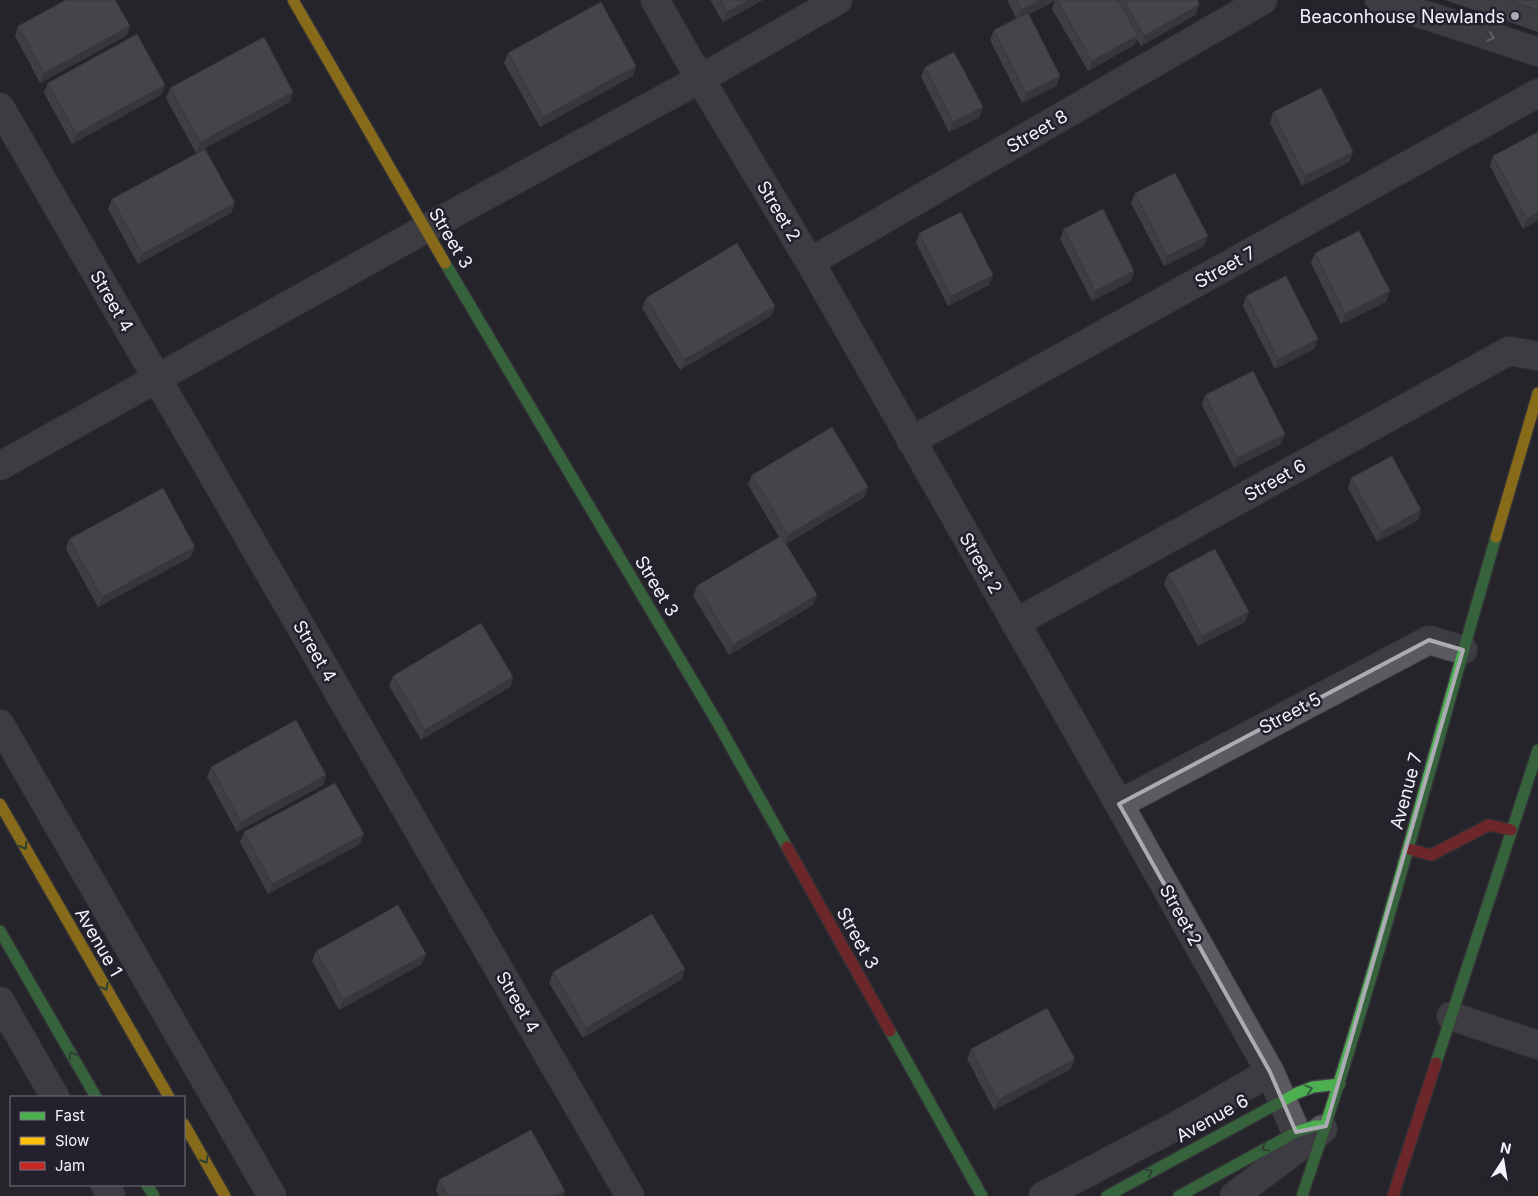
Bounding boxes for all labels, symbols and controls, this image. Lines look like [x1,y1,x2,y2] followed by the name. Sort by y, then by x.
[1300,6,1505,27] place label: Beaconhouse Newlands
[1509,10,1521,22] marker: Beaconhouse Newlands
[1487,31,1495,41] one-way arrow
[1003,105,1071,157] street label: Street 8
[753,177,805,245] street label: Street 2
[425,204,477,272] street label: Street 3
[1191,242,1259,292] street label: Street 7
[86,267,138,335] street label: Street 4
[1241,455,1309,505] street label: Street 6
[955,529,1007,597] street label: Street 2
[631,552,683,620] street label: Street 3
[289,617,341,685] street label: Street 4
[1256,688,1324,738] street label: Street 5
[1386,750,1426,832] street label: Avenue 7
[18,841,28,850] one-way arrow
[1156,881,1206,949] street label: Street 2
[71,904,127,980] street label: Avenue 1
[833,904,883,972] street label: Street 3
[492,968,544,1036] street label: Street 4
[99,981,109,990] one-way arrow
[68,1052,78,1061] one-way arrow
[1304,1085,1312,1095] one-way arrow
[1172,1090,1252,1146] street label: Avenue 6
[10,1096,185,1186] legend
[55,1106,85,1125] text: Fast
[55,1131,89,1150] text: Slow
[1478,1136,1528,1186] north arrow
[1499,1138,1513,1157] text: N
[1262,1142,1271,1152] one-way arrow
[198,1154,208,1163] one-way arrow
[55,1156,85,1175] text: Jam
[1144,1169,1153,1179] one-way arrow

